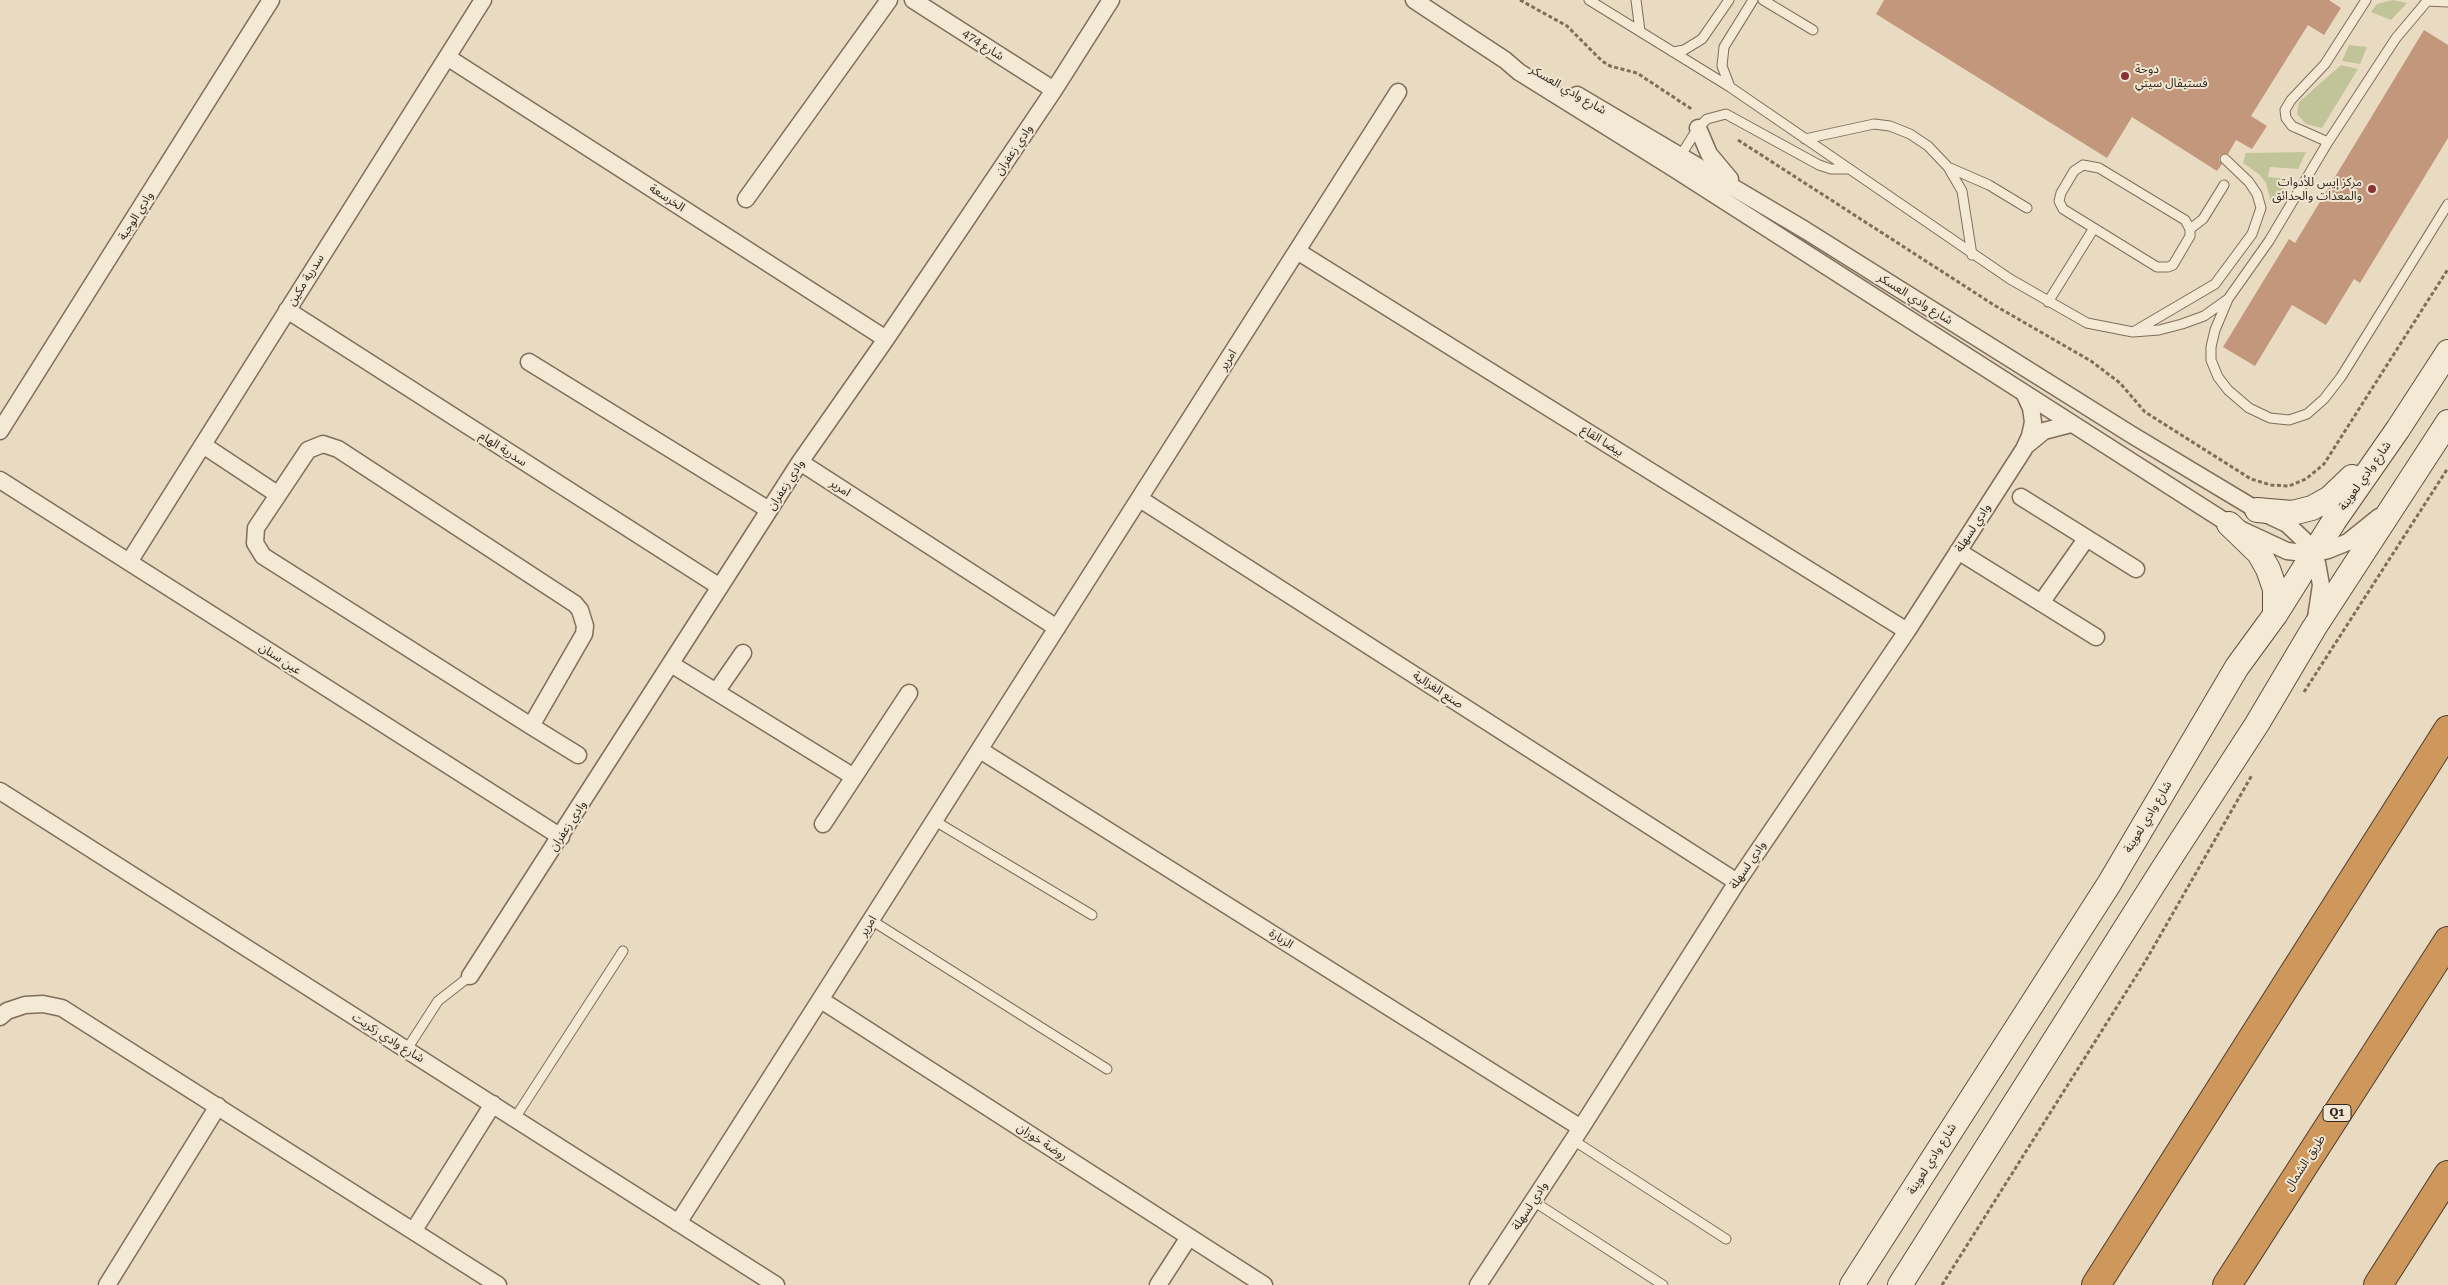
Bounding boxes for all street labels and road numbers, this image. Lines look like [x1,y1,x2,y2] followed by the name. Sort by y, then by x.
[960,26,1006,64] street label: شارع 474
[1527,62,1609,118] street label: شارع وادي العسكر
[992,122,1036,178] street label: وادي زعفران
[647,181,687,215] street label: الخرسعة
[115,189,157,243] street label: وادي الوجبة
[285,252,327,308] street label: سدرية مكين
[1875,270,1955,328] street label: شارع وادي العسكر
[1216,347,1240,373] street label: امرير
[1578,422,1626,460] street label: بيضا القاع
[477,428,529,470] street label: سدرية الهام
[2336,439,2394,513] street label: شارع وادي لعوينة
[764,457,808,513] street label: وادي زعفران
[827,476,853,500] street label: امرير
[1952,501,1994,555] street label: وادي لسهلة
[256,640,304,678] street label: عين سنان
[1410,668,1466,712] street label: صنع الغزالية
[2121,779,2175,855] street label: شارع وادي لعوينة
[546,798,590,854] street label: وادي زعفران
[1727,838,1769,892] street label: وادي لسهلة
[856,913,880,939] street label: امرير
[1266,926,1296,952] street label: الزبارة
[349,1010,427,1066] street label: شارع وادي زكريت
[2323,1104,2351,1122] road number: Q1
[1014,1120,1070,1164] street label: روضة خوزان
[1904,1121,1960,1197] street label: شارع وادي لعوينة
[2282,1132,2328,1194] street label: طريق الشمال
[1509,1179,1551,1233] street label: وادي لسهلة

